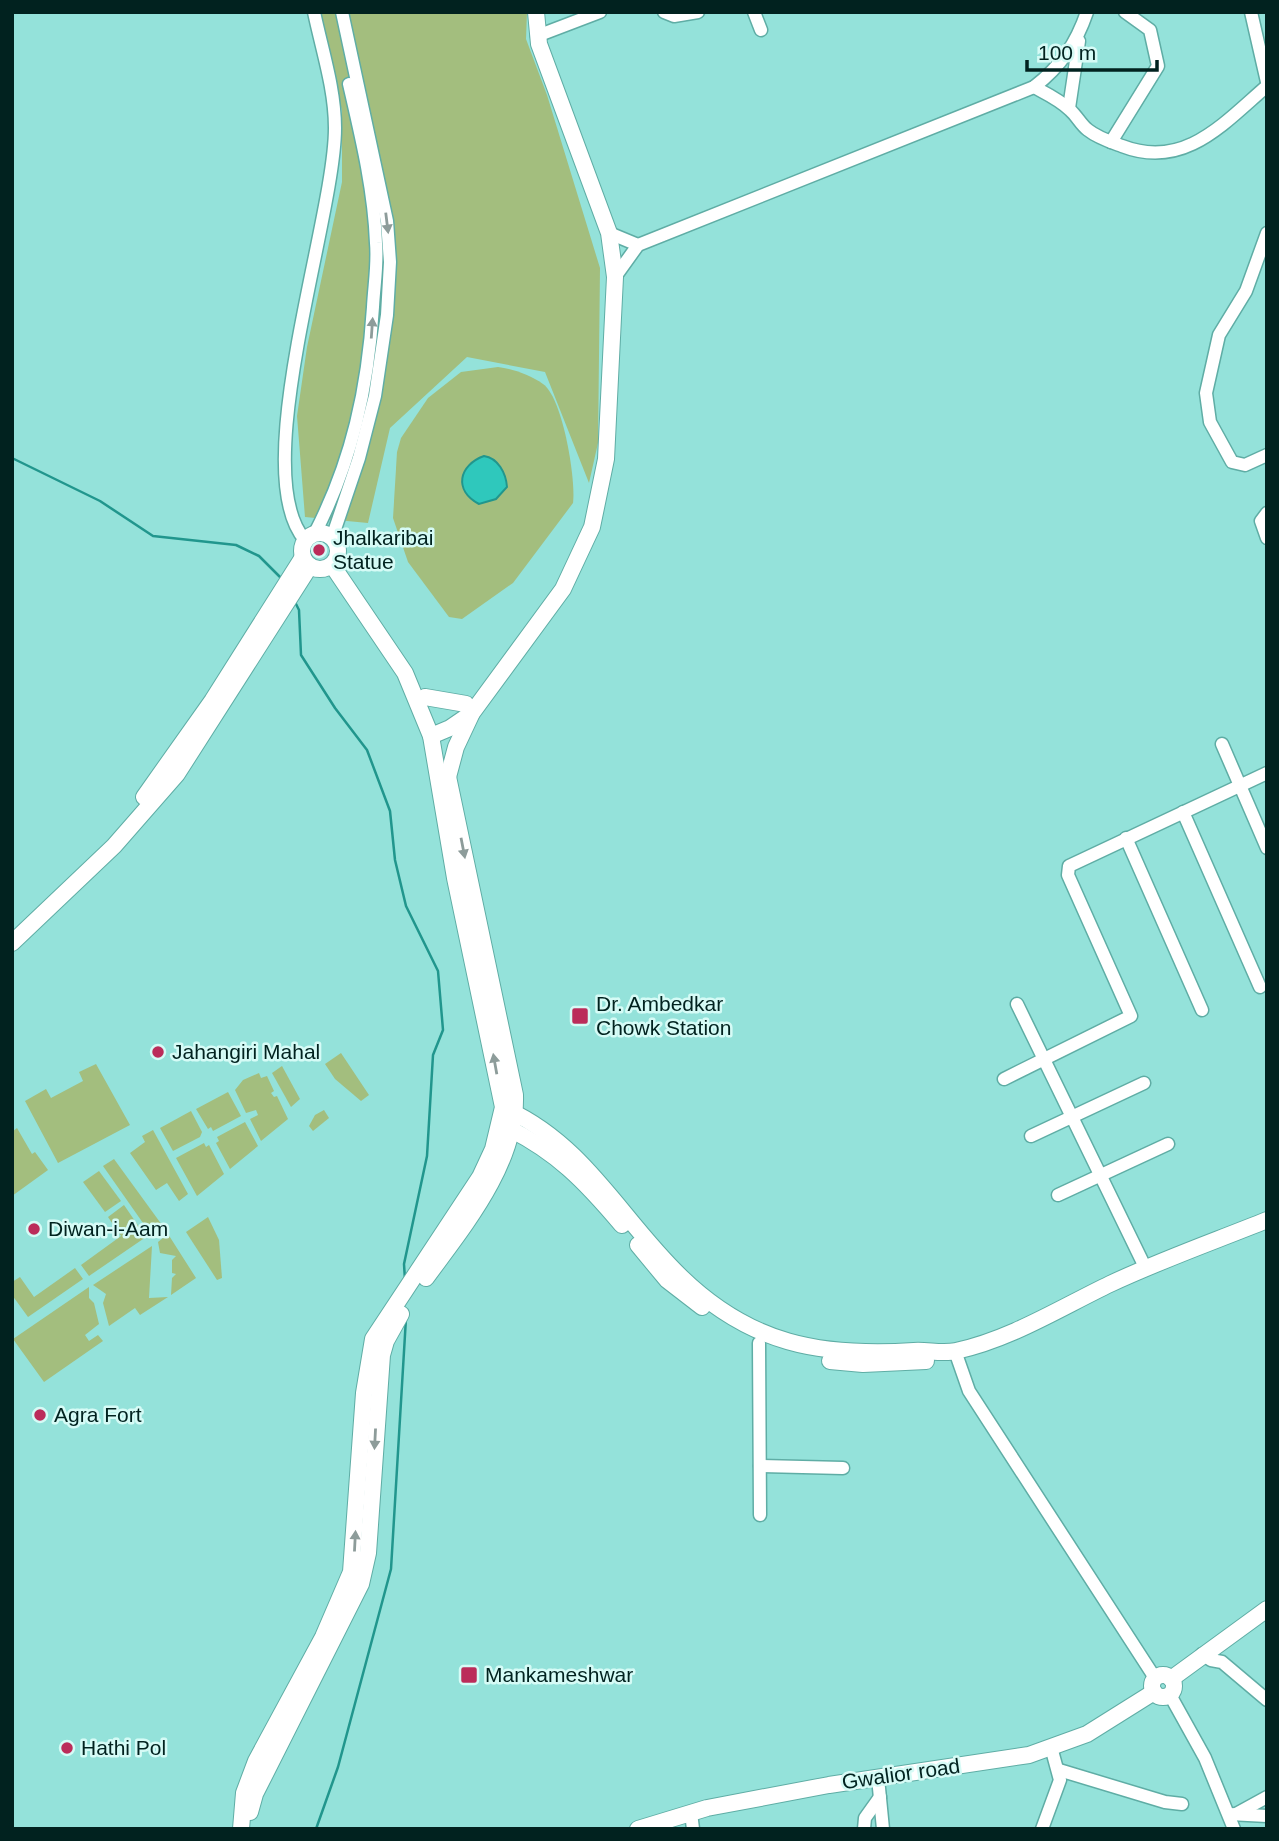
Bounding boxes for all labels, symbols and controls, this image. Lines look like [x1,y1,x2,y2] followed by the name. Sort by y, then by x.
[1027,28,1156,72] scale bar
[1038,41,1096,64] text: 100 m
[381,212,392,234] one-way arrow
[366,317,377,339] one-way arrow
[333,526,433,573] place label: Jhalkaribai Statue
[311,542,327,558] marker: Jhalkaribai Statue
[458,837,469,859] one-way arrow
[596,992,731,1039] place label: Dr. Ambedkar Chowk Station
[570,1006,590,1026] marker: Dr. Ambedkar Chowk Station
[172,1040,320,1063] place label: Jahangiri Mahal
[150,1044,166,1060] marker: Jahangiri Mahal
[489,1053,500,1075] one-way arrow
[48,1217,168,1240] place label: Diwan-i-Aam
[26,1221,42,1237] marker: Diwan-i-Aam
[54,1403,142,1426] place label: Agra Fort
[32,1407,48,1423] marker: Agra Fort
[370,1428,381,1450] one-way arrow
[349,1530,360,1552] one-way arrow
[485,1663,633,1686] place label: Mankameshwar
[459,1665,479,1685] marker: Mankameshwar
[81,1736,166,1759] place label: Hathi Pol
[59,1740,75,1756] marker: Hathi Pol
[840,1754,961,1793] street label: Gwalior road

